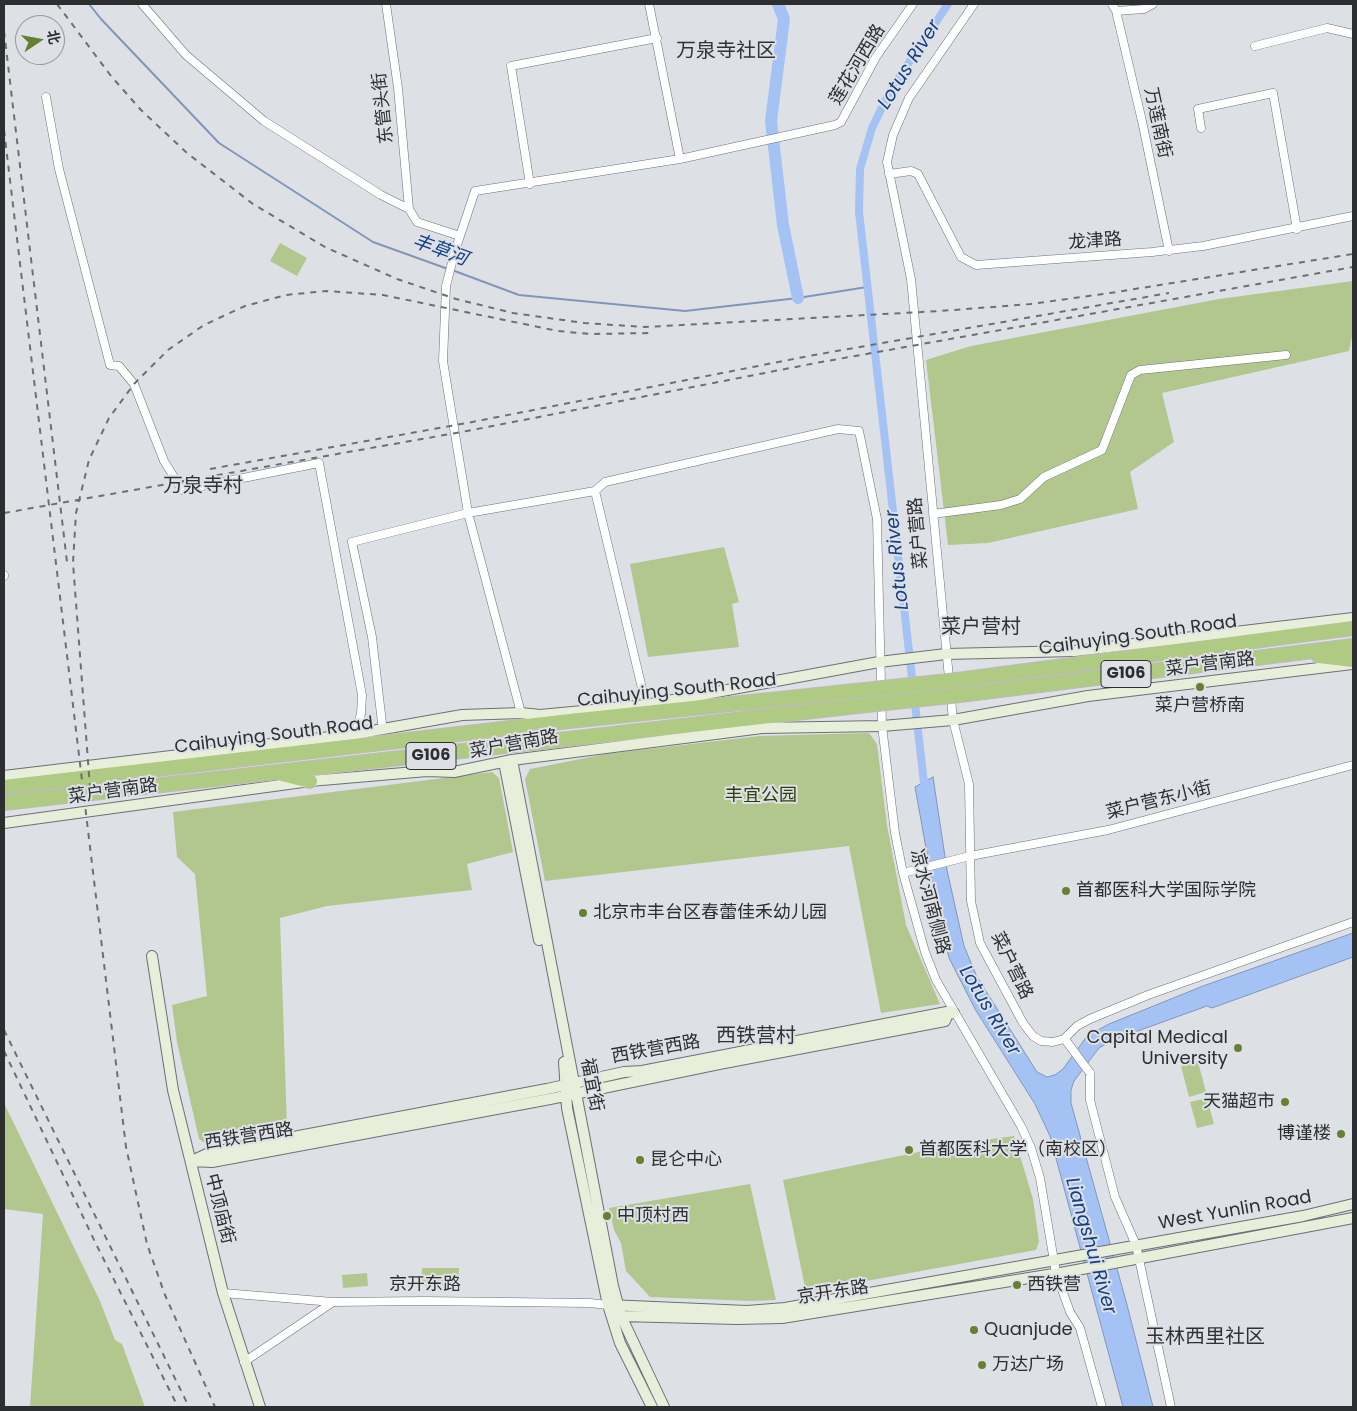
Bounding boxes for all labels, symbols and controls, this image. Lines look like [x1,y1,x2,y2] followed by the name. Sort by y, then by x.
[15,15,65,65] north arrow
[874,16,946,114] water label: Lotus River
[826,21,890,109] street label: 莲花河西路
[42,28,65,46] text: 北
[676,40,776,64] district label: 万泉寺社区
[369,71,399,145] street label: 东管头街
[1139,86,1175,160] street label: 万莲南街
[1067,229,1123,255] street label: 龙津路
[409,231,471,271] water label: 丰草河
[163,475,243,499] district label: 万泉寺村
[905,496,933,570] street label: 菜户营路
[881,509,915,611] water label: Lotus River
[1038,611,1238,661] street label: Caihuying South Road
[941,616,1021,640] district label: 菜户营村
[1164,649,1256,681] street label: 菜户营南路
[1101,661,1151,688] road number: G106
[576,670,778,712] street label: Caihuying South Road
[1194,681,1206,693] marker: 菜户营桥南
[1155,695,1245,717] place label: 菜户营桥南
[173,713,375,759] street label: Caihuying South Road
[468,727,560,763] street label: 菜户营南路
[406,742,456,769] road number: G106
[67,775,159,809] street label: 菜户营南路
[1104,777,1214,825] street label: 菜户营东小街
[725,785,797,807] park label: 丰宜公园
[905,847,953,957] street label: 凉水河南侧路
[1076,880,1256,902] place label: 首都医科大学国际学院
[1060,885,1072,897] marker: 首都医科大学国际学院
[593,902,827,924] place label: 北京市丰台区春蕾佳禾幼儿园
[577,907,589,919] marker: 北京市丰台区春蕾佳禾幼儿园
[986,929,1036,1003] street label: 菜户营路
[953,962,1025,1060] water label: Lotus River
[716,1025,796,1049] district label: 西铁营村
[1087,1027,1228,1070] place label: Capital Medical University
[610,1032,702,1068] street label: 西铁营西路
[1232,1042,1244,1054] marker: Capital Medical University
[575,1056,607,1114] street label: 福宜街
[1203,1091,1275,1113] place label: 天猫超市
[1279,1096,1291,1108] marker: 天猫超市
[203,1119,295,1155] street label: 西铁营西路
[1277,1123,1331,1145] place label: 博谨楼
[1335,1128,1347,1140] marker: 博谨楼
[919,1139,1117,1161] place label: 首都医科大学（南校区）
[903,1144,915,1156] marker: 首都医科大学（南校区）
[650,1149,722,1171] place label: 昆仑中心
[634,1154,646,1166] marker: 昆仑中心
[200,1171,238,1247] street label: 中顶庙街
[1060,1175,1120,1317] water label: Liangshui River
[1157,1187,1313,1235] street label: West Yunlin Road
[617,1205,689,1227] place label: 中顶村西
[601,1210,613,1222] marker: 中顶村西
[389,1274,461,1296] street label: 京开东路
[1027,1274,1081,1296] place label: 西铁营
[796,1277,870,1309] street label: 京开东路
[1011,1279,1023,1291] marker: 西铁营
[984,1319,1073,1341] place label: Quanjude
[968,1324,980,1336] marker: Quanjude
[1145,1326,1265,1350] district label: 玉林西里社区
[992,1354,1064,1376] place label: 万达广场
[976,1359,988,1371] marker: 万达广场

